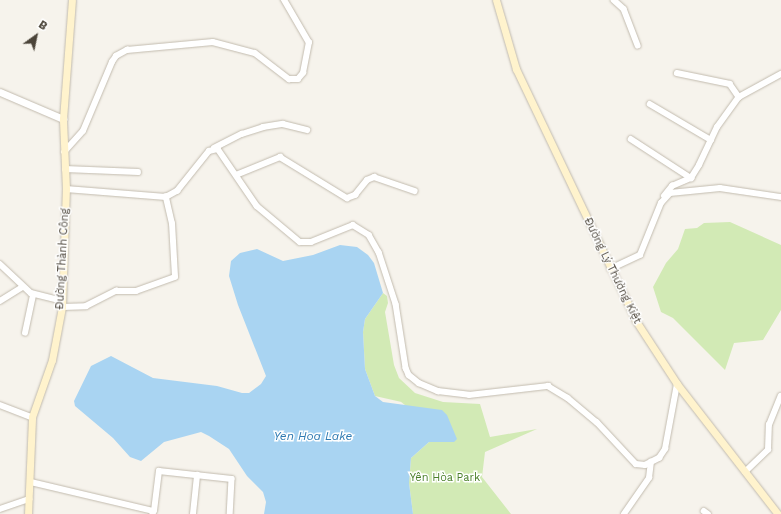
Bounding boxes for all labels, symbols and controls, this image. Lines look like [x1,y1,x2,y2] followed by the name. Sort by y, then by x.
[16,16,56,56] north arrow
[36,18,50,33] text: B
[54,208,72,310] street label: Đường Thành Công
[580,216,644,326] street label: Đường Lý Thường Kiệt
[274,430,352,444] water label: Yen Hoa Lake
[410,471,480,485] park label: Yên Hòa Park

